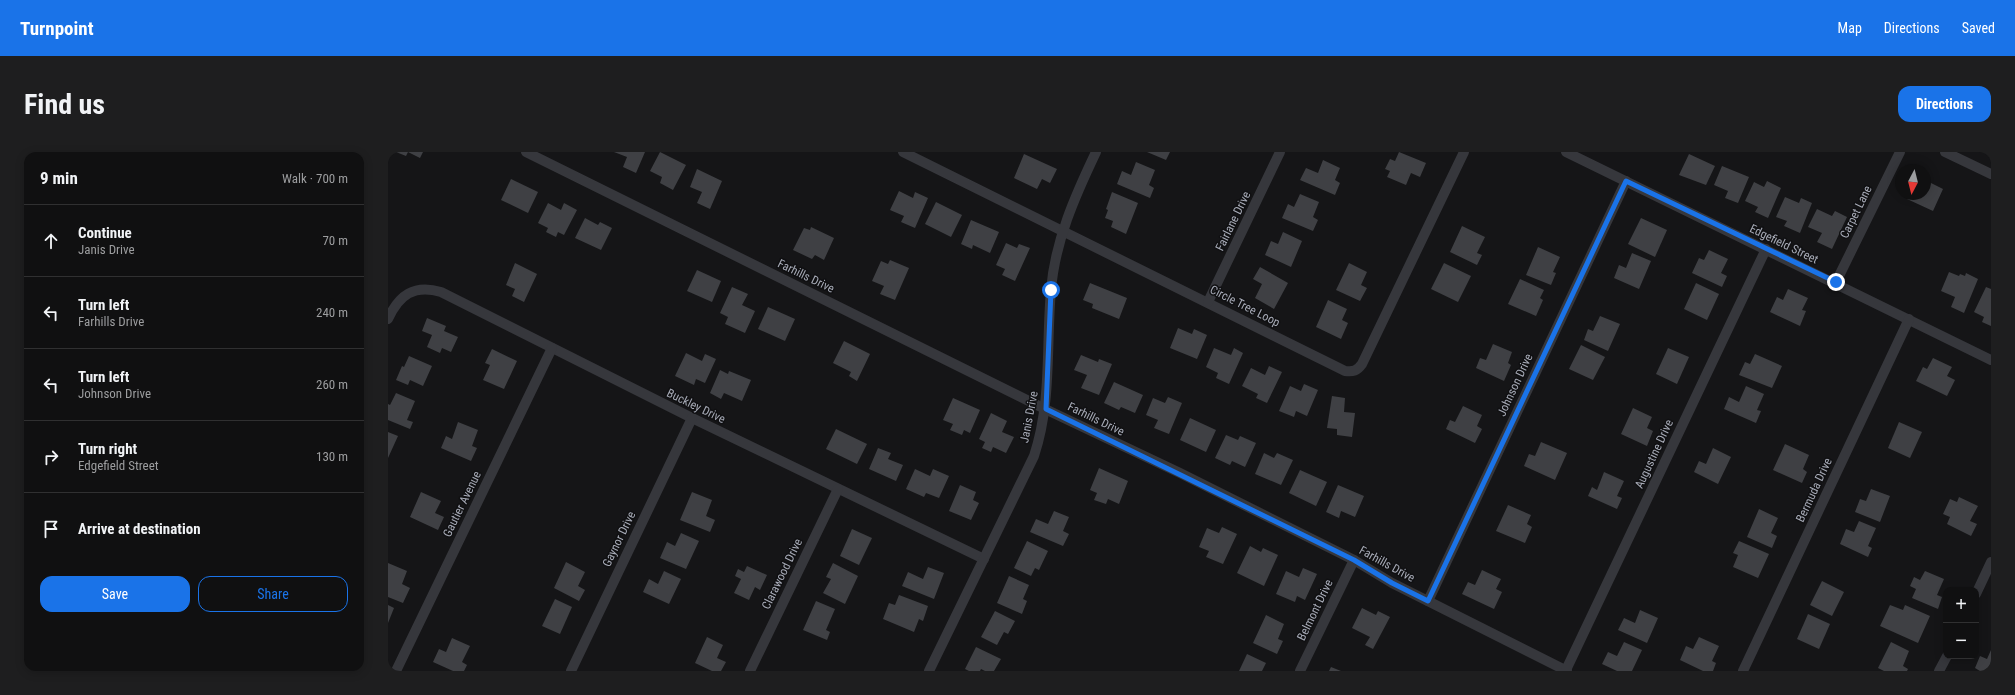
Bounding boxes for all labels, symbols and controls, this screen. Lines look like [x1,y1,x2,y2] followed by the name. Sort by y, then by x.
[20,17,94,40] text: Turnpoint
[1838,20,1862,36] text: Map
[1884,20,1940,36] text: Directions
[1962,20,1995,36] text: Saved
[1898,86,1991,122] button: Directions
[24,88,105,121] text: Find us
[1895,164,1931,200] north arrow
[40,168,78,188] text: 9 min
[282,171,348,186] text: Walk · 700 m
[1837,183,1875,241] street label: Carpet Lane
[1213,189,1254,253] street label: Fairlane Drive
[1747,221,1821,267] street label: Edgefield Street
[78,224,132,242] text: Continue
[40,230,62,252] icon: ahead
[322,233,348,248] text: 70 m
[78,242,135,257] text: Janis Drive
[775,256,837,296] street label: Farhills Drive
[1827,273,1845,291] route end
[1042,281,1060,299] route start
[1208,282,1282,330] street label: Circle Tree Loop
[78,296,129,314] text: Turn left
[40,302,62,324] icon: left
[316,305,348,320] text: 240 m
[78,314,144,329] text: Farhills Drive
[1494,351,1536,419] street label: Johnson Drive
[78,368,129,386] text: Turn left
[40,374,62,396] icon: left
[316,377,348,392] text: 260 m
[78,386,151,401] text: Johnson Drive
[664,386,728,426] street label: Buckley Drive
[1017,390,1041,444] street label: Janis Drive
[1065,399,1127,439] street label: Farhills Drive
[1632,417,1676,491] street label: Augustine Drive
[78,440,137,458] text: Turn right
[40,446,62,468] icon: right
[316,449,348,464] text: 130 m
[1793,455,1835,524] street label: Bermuda Drive
[78,458,159,473] text: Edgefield Street
[440,468,484,539] street label: Gautier Avenue
[600,509,639,569] street label: Gaynor Drive
[40,518,62,540] icon: arrive
[78,520,201,538] text: Arrive at destination
[759,536,805,612] street label: Clarawood Drive
[1357,543,1417,585] street label: Farhills Drive
[40,576,190,612] button: Save
[198,576,348,612] button: Share
[1294,577,1336,643] street label: Belmont Drive
[1943,587,1979,659] map controls
[1943,587,1979,623] button: +
[1943,623,1979,659] button: −

